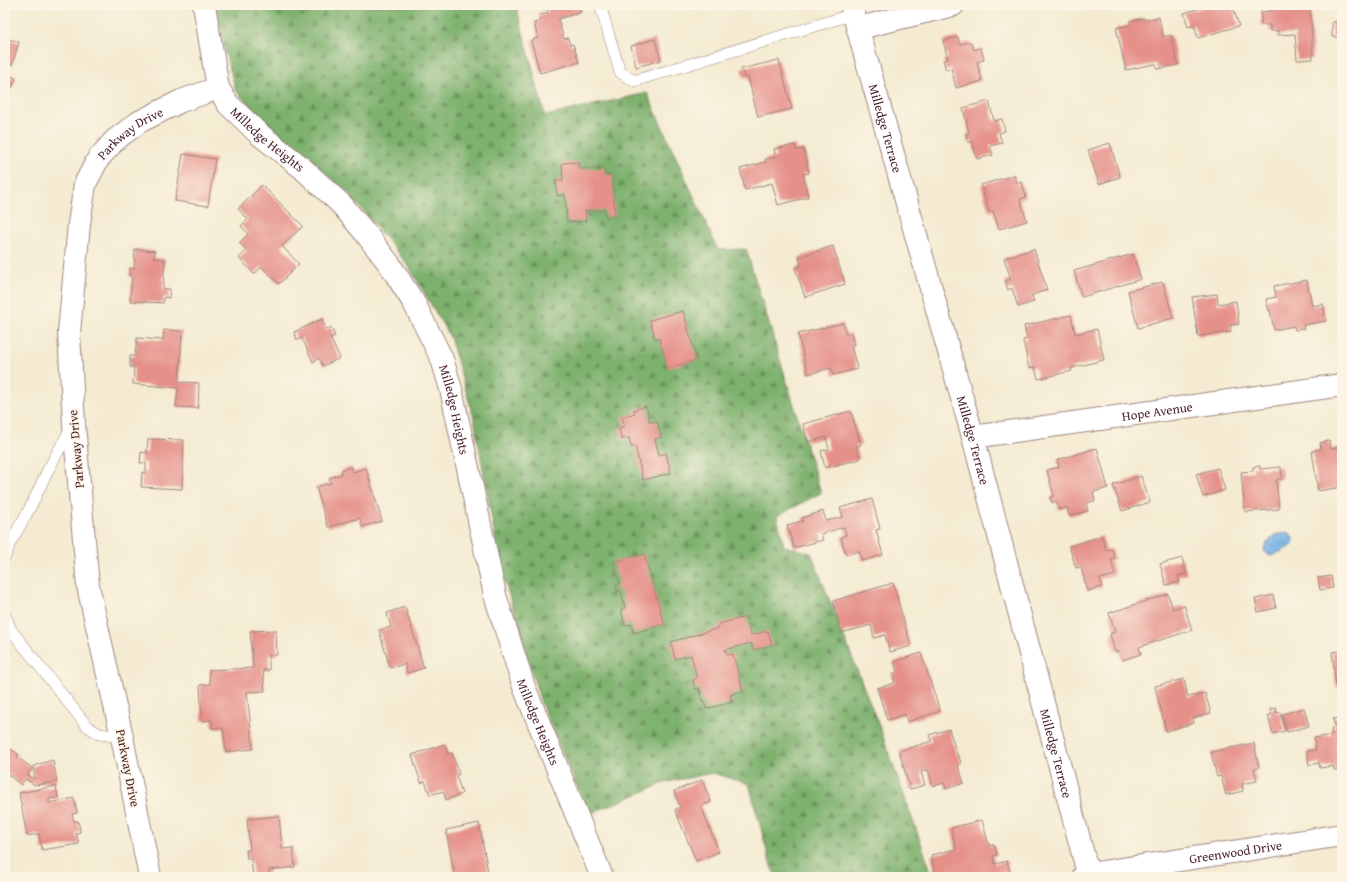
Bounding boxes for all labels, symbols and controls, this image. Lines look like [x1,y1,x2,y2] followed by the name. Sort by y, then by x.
[864,81,907,175] street label: Milledge Terrace
[92,102,166,164] street label: Parkway Drive
[226,102,309,176] street label: Milledge Heights
[435,362,474,456] street label: Milledge Heights
[952,393,995,487] street label: Milledge Terrace
[1121,397,1194,425] street label: Hope Avenue
[63,409,89,489] street label: Parkway Drive
[512,676,565,768] street label: Milledge Heights
[1036,707,1077,800] street label: Milledge Terrace
[111,728,145,808] street label: Parkway Drive
[1188,835,1283,868] street label: Greenwood Drive

